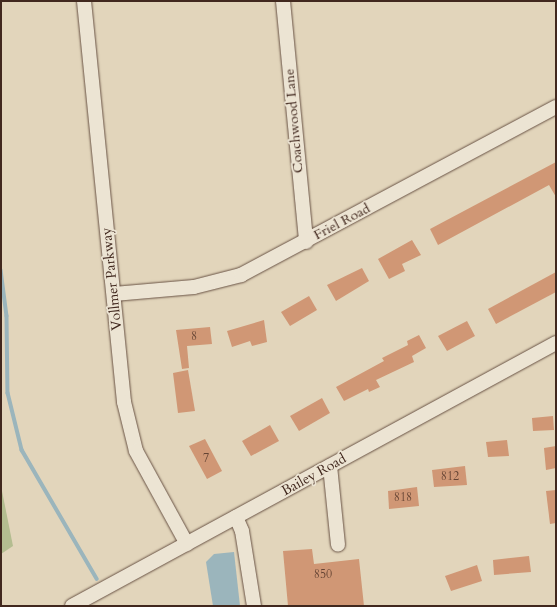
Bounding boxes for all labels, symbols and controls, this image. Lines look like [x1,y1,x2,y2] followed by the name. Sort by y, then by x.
[281,68,307,174] street label: Coachwood Lane
[311,200,373,244] street label: Friel Road
[98,227,126,331] street label: Vollmer Parkway
[191,330,197,344] house number: 8
[279,450,349,500] street label: Bailey Road
[203,452,209,466] house number: 7
[441,470,459,484] house number: 812
[394,491,412,505] house number: 818
[314,568,332,582] house number: 850

